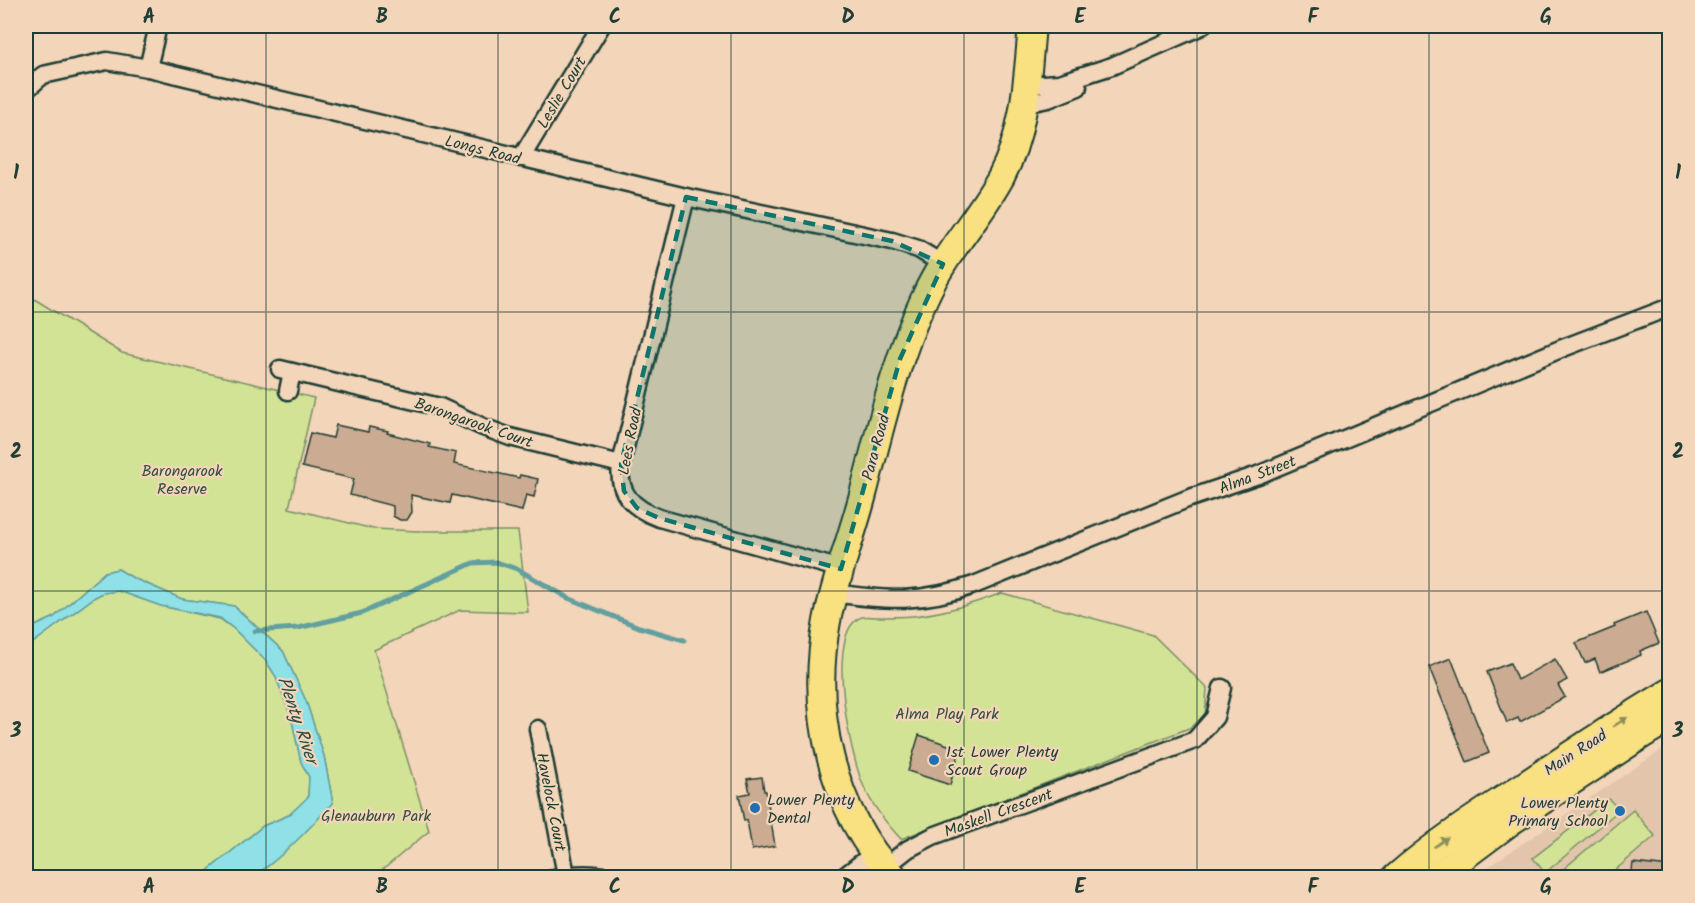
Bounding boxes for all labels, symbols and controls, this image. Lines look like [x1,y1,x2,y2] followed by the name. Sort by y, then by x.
[143,2,155,34] text: A
[376,2,388,34] text: B
[609,2,621,34] text: C
[841,2,855,34] text: D
[1074,2,1086,34] text: E
[1308,2,1320,34] text: F
[1540,2,1552,34] text: G
[531,51,594,134] street label: Leslie Court
[442,129,524,172] street label: Longs Road
[13,158,19,190] text: 1
[1675,158,1681,190] text: 1
[411,391,537,456] street label: Barongarook Court
[612,404,649,477] street label: Lees Road
[856,411,898,483] street label: Para Road
[10,437,22,469] text: 2
[1672,437,1684,469] text: 2
[1215,449,1301,502] street label: Alma Street
[141,459,223,502] park label: Barongarook Reserve
[268,673,326,772] water label: Plenty River
[895,702,999,727] park label: Alma Play Park
[10,716,22,748] text: 3
[1612,716,1628,728] one-way arrow
[1672,716,1684,748] text: 3
[1539,723,1613,783] street label: Main Road
[946,740,1059,783] place label: 1st Lower Plenty Scout Group
[529,751,573,855] street label: Havelock Court
[927,753,941,767] marker: 1st Lower Plenty Scout Group
[941,782,1057,845] street label: Maskell Crescent
[767,788,855,831] place label: Lower Plenty Dental
[1508,791,1608,834] place label: Lower Plenty Primary School
[748,801,762,815] marker: Lower Plenty Dental
[321,804,431,829] park label: Glenauburn Park
[1613,804,1627,818] marker: Lower Plenty Primary School
[1433,837,1449,848] one-way arrow
[143,872,155,903] text: A
[376,872,388,903] text: B
[609,872,621,903] text: C
[841,872,855,903] text: D
[1074,872,1086,903] text: E
[1308,872,1320,903] text: F
[1540,872,1552,903] text: G

